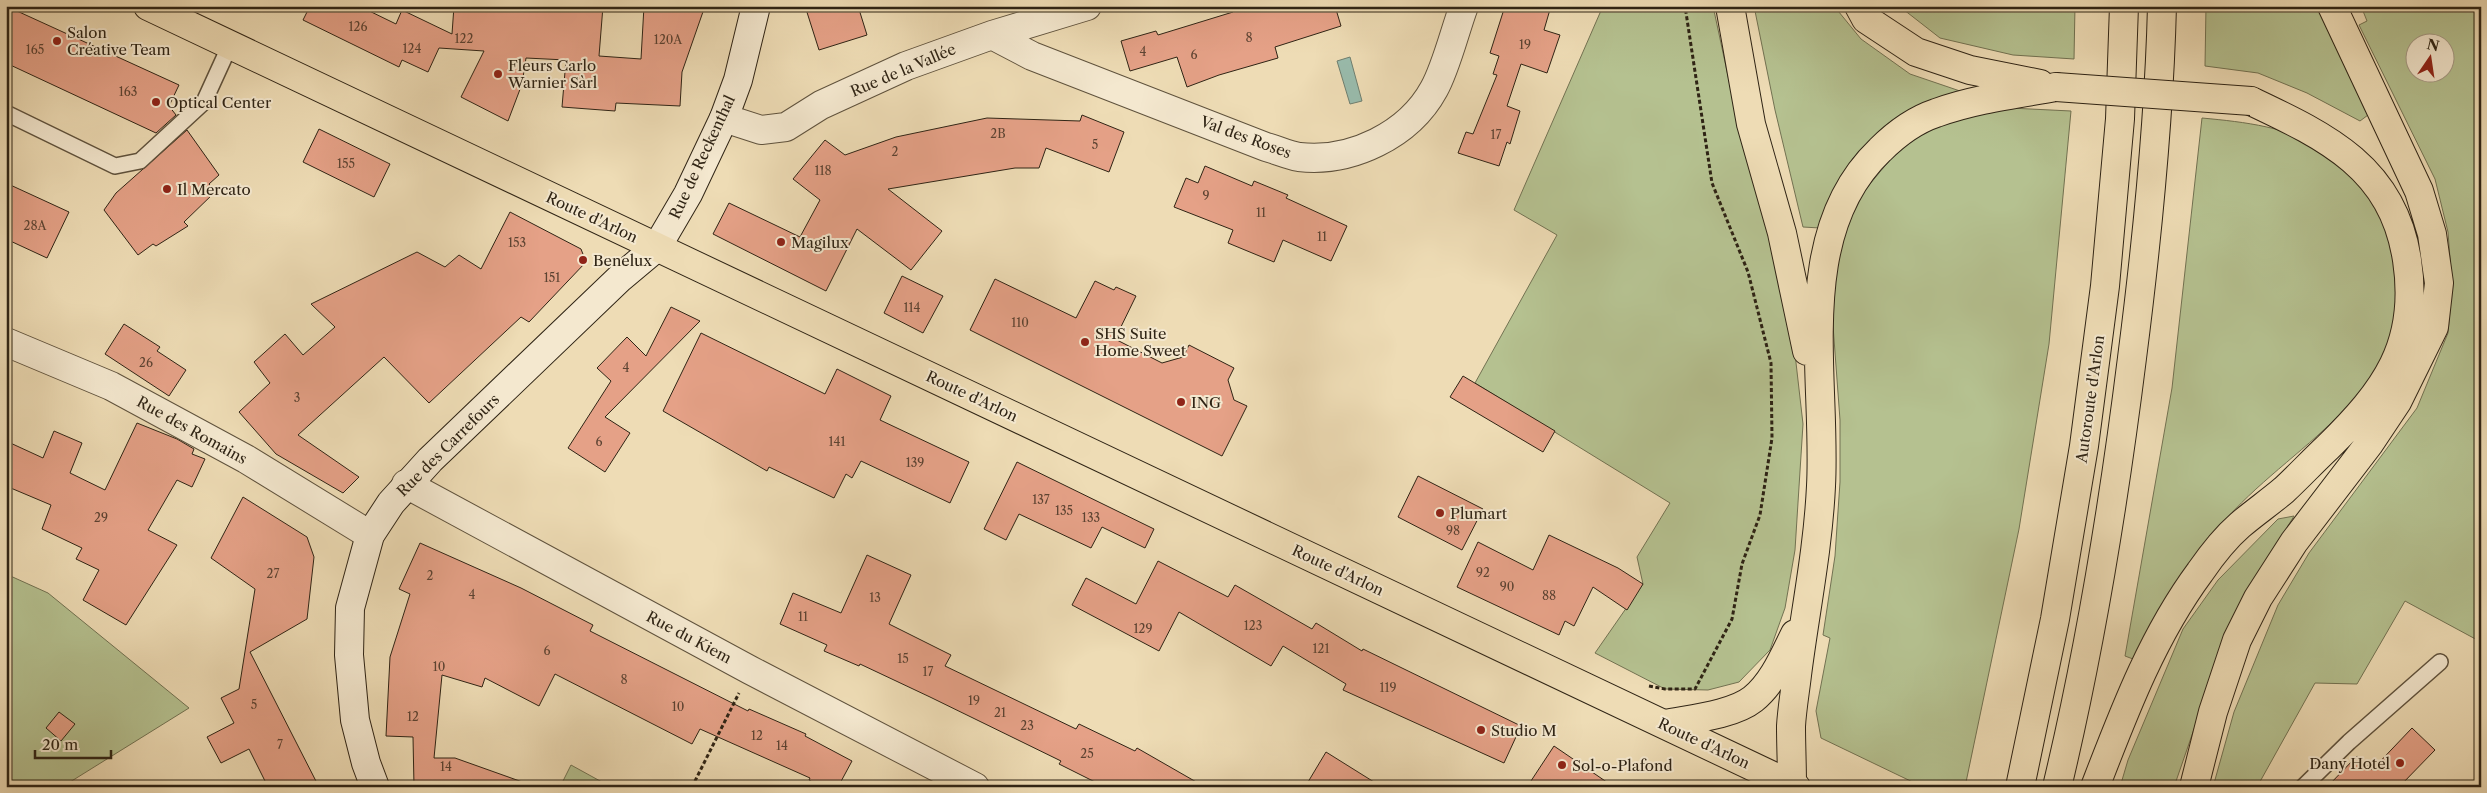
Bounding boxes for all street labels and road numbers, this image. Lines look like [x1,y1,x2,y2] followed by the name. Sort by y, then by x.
[847,39,959,101] street label: Rue de la Vallée
[665,92,739,222] street label: Rue de Reckenthal
[1197,111,1294,162] street label: Val des Roses
[543,187,641,247] street label: Route d'Arlon
[2071,333,2108,465] street label: Autoroute d'Arlon
[923,366,1021,426] street label: Route d'Arlon
[393,390,503,500] street label: Rue des Carrefours
[134,392,250,468] street label: Rue des Romains
[1289,540,1387,600] street label: Route d'Arlon
[643,607,735,667] street label: Rue du Kiem
[1655,713,1753,773] street label: Route d'Arlon

